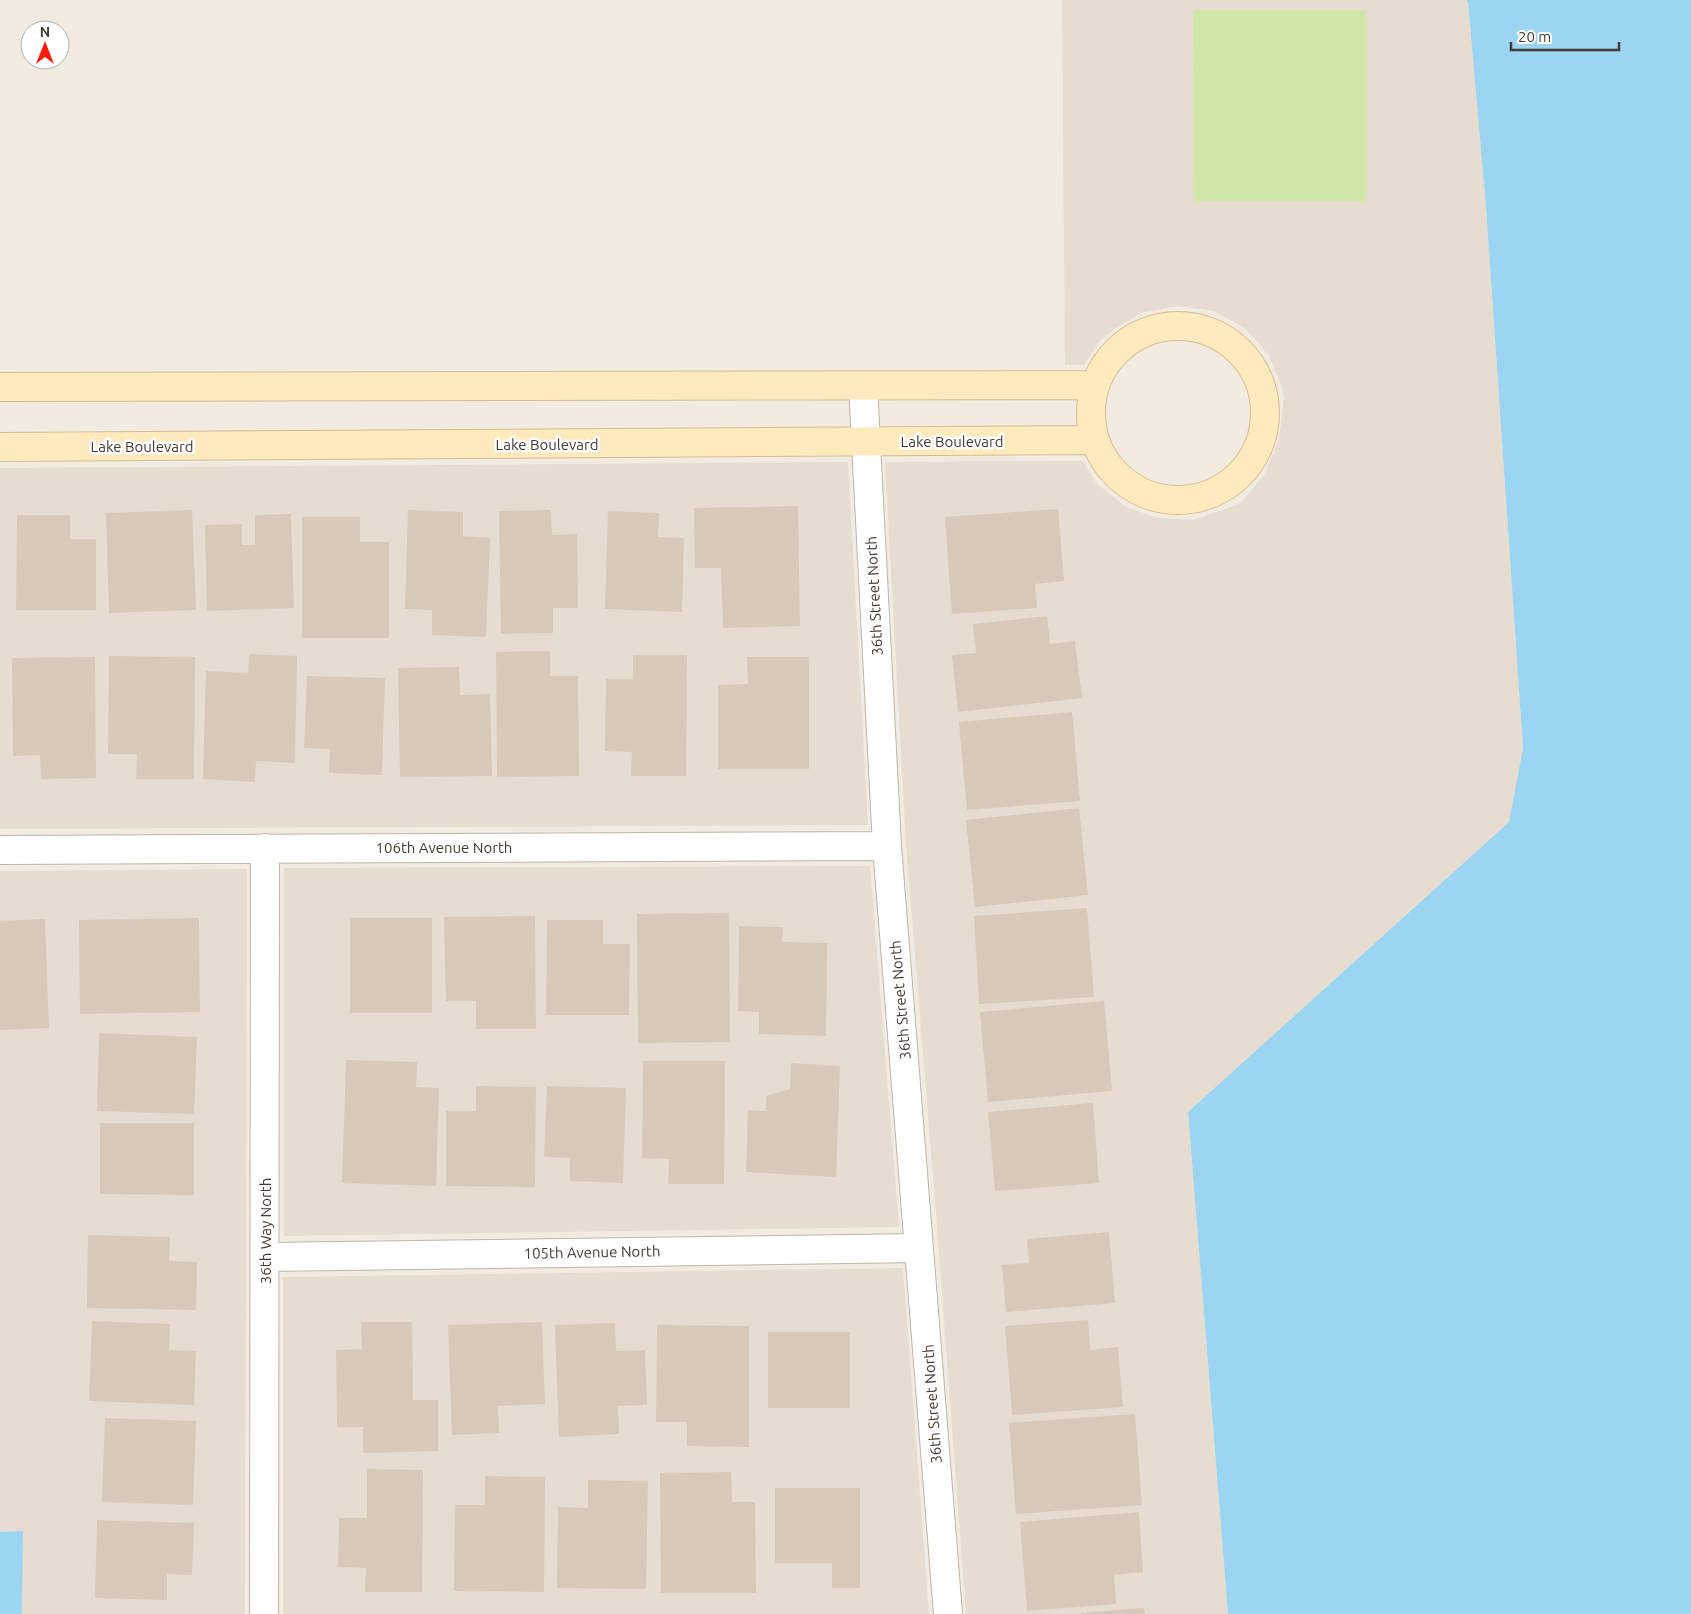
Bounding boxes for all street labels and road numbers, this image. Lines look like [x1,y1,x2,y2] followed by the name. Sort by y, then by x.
[901,433,1003,450] street label: Lake Boulevard
[496,436,598,453] street label: Lake Boulevard
[91,438,193,455] street label: Lake Boulevard
[862,536,886,656] street label: 36th Street North
[376,839,512,856] street label: 106th Avenue North
[886,940,914,1060] street label: 36th Street North
[257,1178,274,1284] street label: 36th Way North
[523,1242,661,1262] street label: 105th Avenue North
[919,1344,945,1464] street label: 36th Street North

